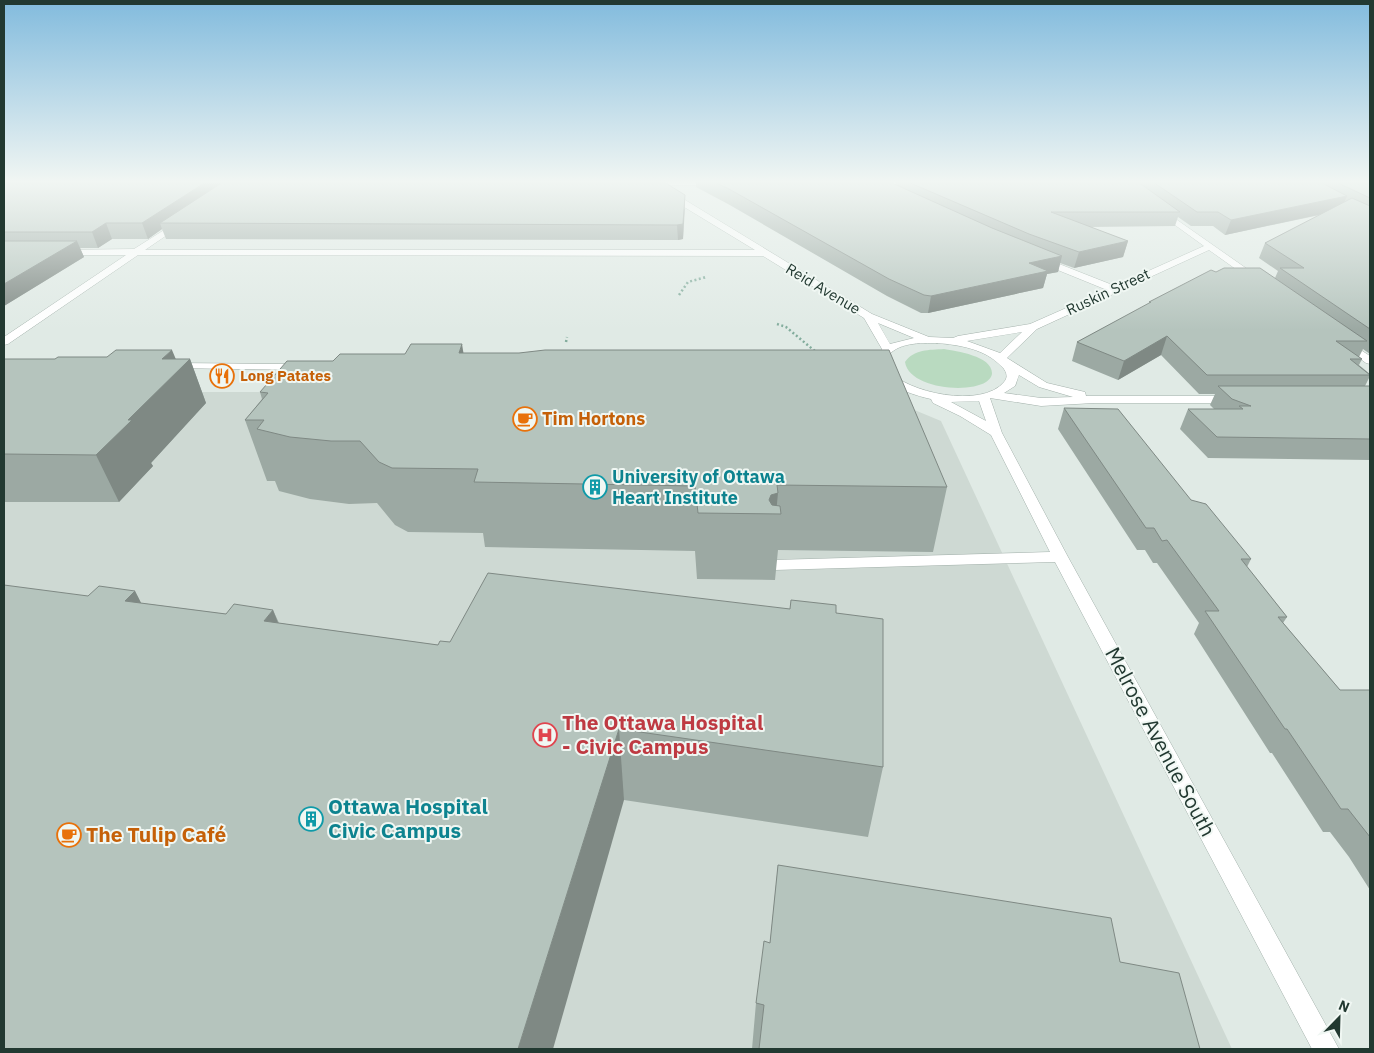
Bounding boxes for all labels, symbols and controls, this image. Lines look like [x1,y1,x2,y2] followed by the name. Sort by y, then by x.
[782,259,864,318] street label: Reid Avenue
[1063,264,1153,319] street label: Ruskin Street
[209,363,235,389] restaurant icon: Long Patates
[240,366,331,385] place label: Long Patates
[512,406,538,432] cafe icon: Tim Hortons
[542,407,645,430] place label: Tim Hortons
[612,465,785,509] place label: University of Ottawa Heart Institute
[582,474,608,500] building icon: University of Ottawa Heart Institute
[1099,642,1223,841] street label: Melrose Avenue South
[562,708,763,760] place label: The Ottawa Hospital - Civic Campus
[532,722,558,748] hospital icon: The Ottawa Hospital - Civic Campus
[328,792,488,844] place label: Ottawa Hospital Civic Campus
[298,806,324,832] building icon: Ottawa Hospital Civic Campus
[86,820,227,848] place label: The Tulip Café
[56,822,82,848] cafe icon: The Tulip Café
[1314,993,1364,1043] north arrow
[1336,996,1352,1016] text: N

